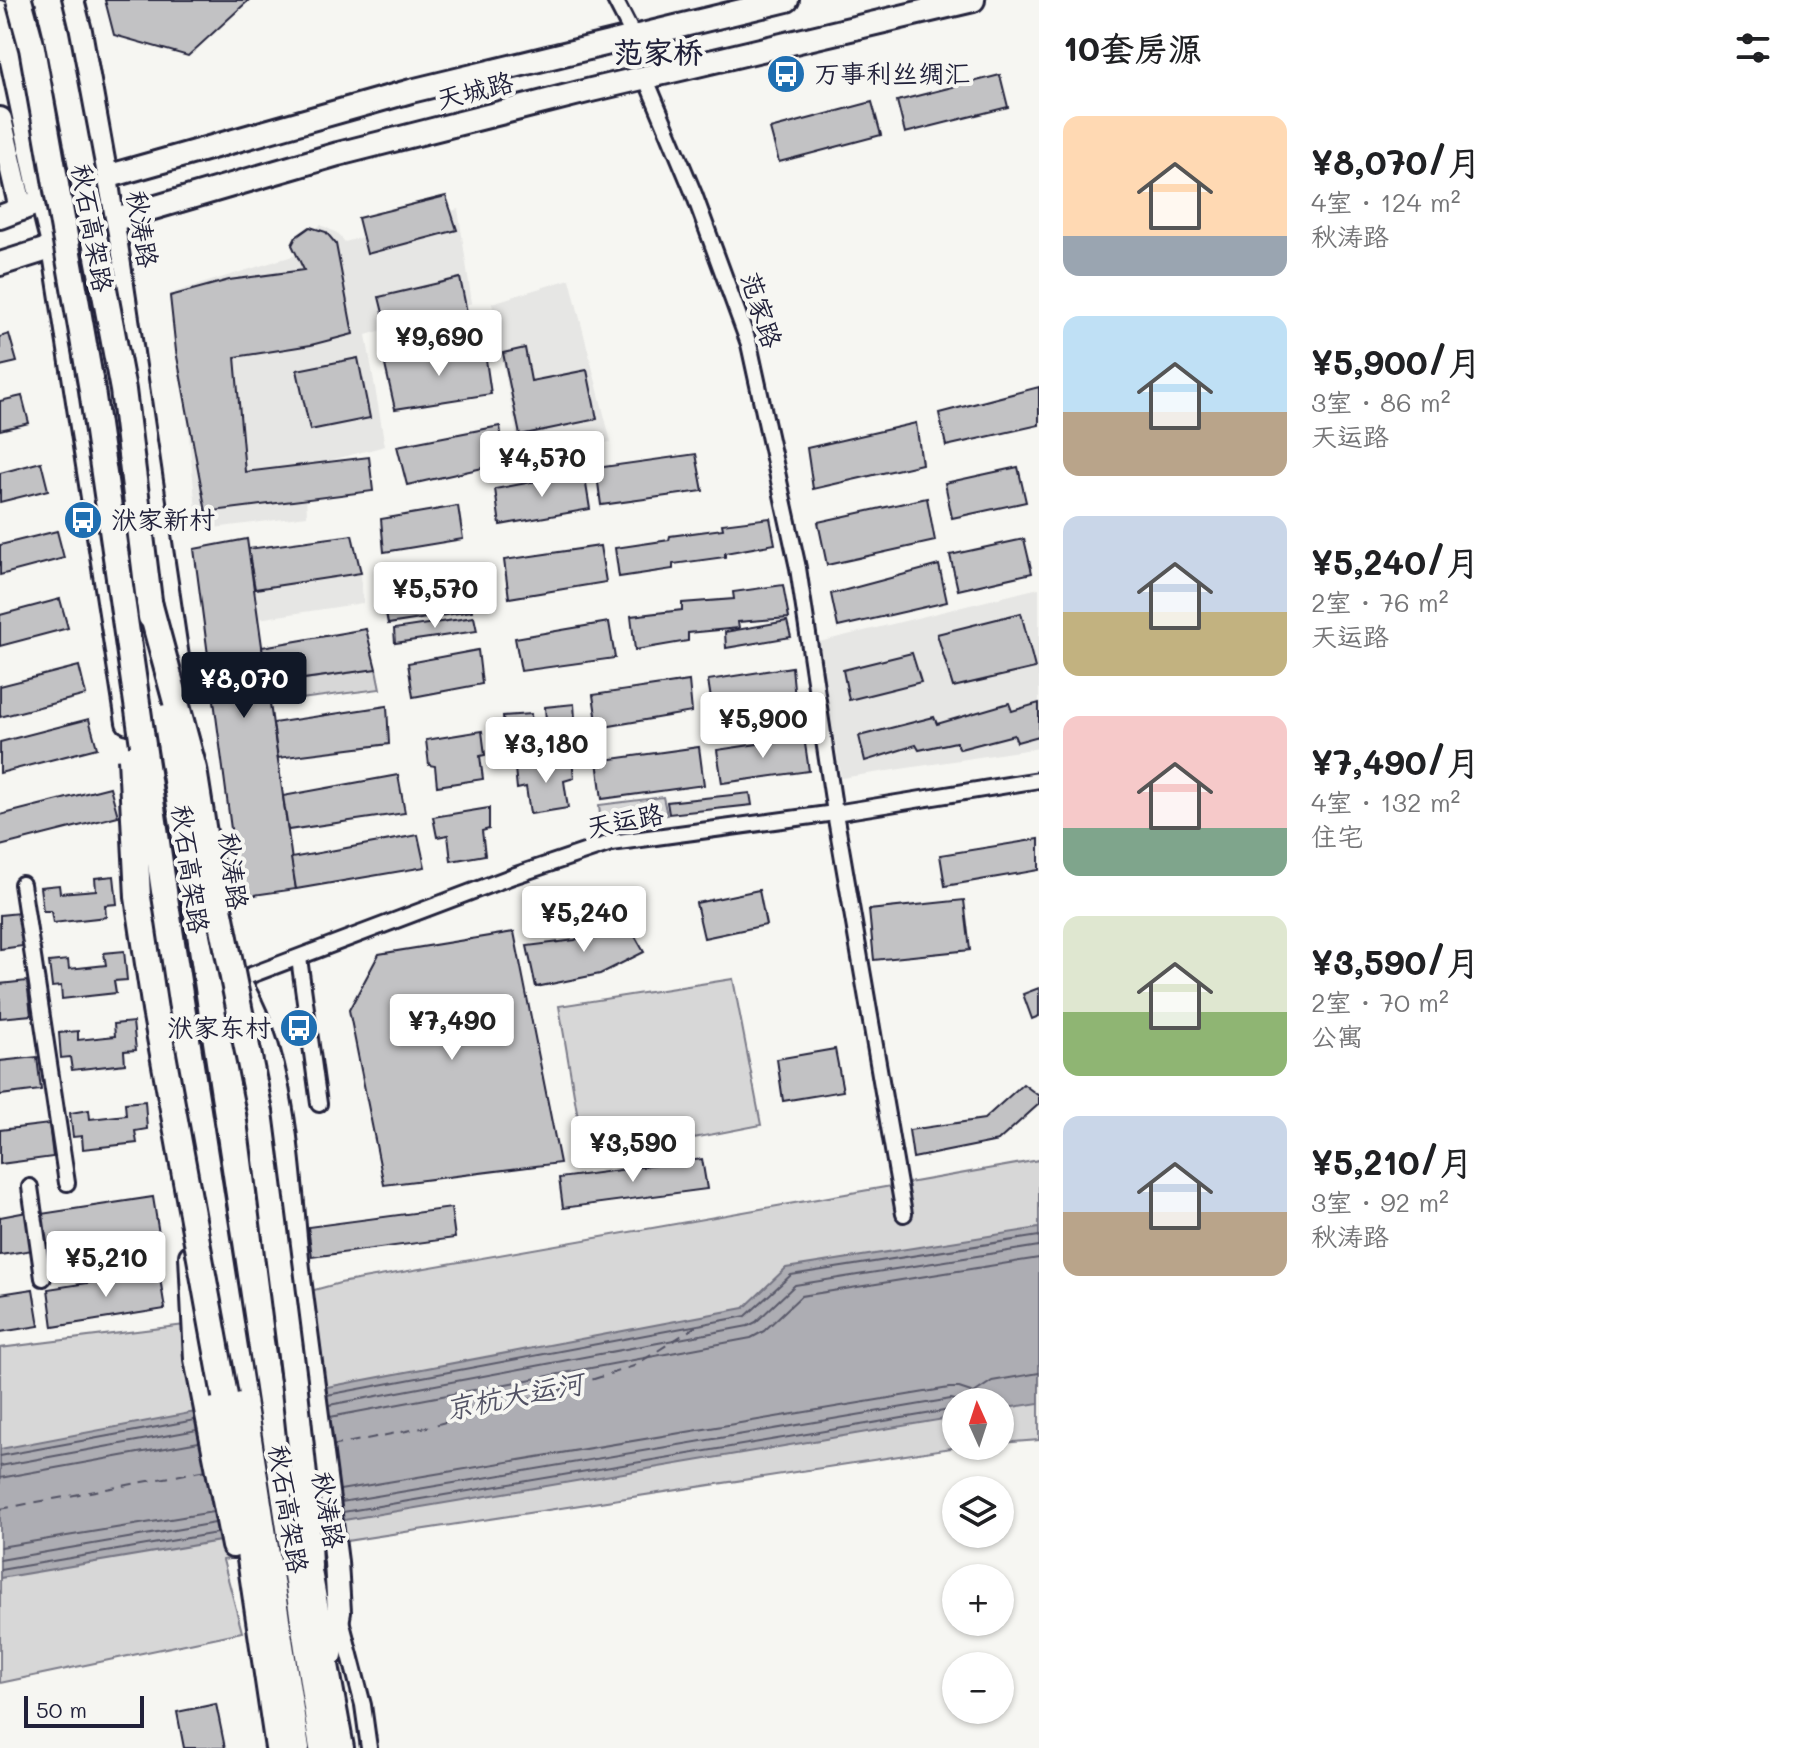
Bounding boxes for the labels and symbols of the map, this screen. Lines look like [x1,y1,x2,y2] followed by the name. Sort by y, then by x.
[613,31,703,71] district label: 范家桥
[765,53,807,95] bus stop icon: 万事利丝绸汇
[814,56,970,90] place label: 万事利丝绸汇
[433,64,517,116] street label: 天城路
[65,161,121,295] street label: 秋石高架路
[120,188,166,270] street label: 秋涛路
[734,267,790,352] street label: 范家路
[374,310,504,378] pin: ¥9,690
[477,431,607,499] pin: ¥4,570
[62,499,104,541] bus stop icon: 洑家新村
[111,502,215,536] place label: 洑家新村
[370,562,500,630] pin: ¥5,570
[179,652,309,720] pin: ¥8,070
[698,692,828,760] pin: ¥5,900
[481,717,611,785] pin: ¥3,180
[583,796,666,844] street label: 天运路
[165,802,217,936] street label: 秋石高架路
[212,830,256,912] street label: 秋涛路
[519,886,649,954] pin: ¥5,240
[387,994,517,1062] pin: ¥7,490
[278,1007,320,1049] bus stop icon: 洑家东村
[167,1010,271,1044] place label: 洑家东村
[568,1116,698,1184] pin: ¥3,590
[41,1231,171,1299] pin: ¥5,210
[442,1363,590,1426] water label: 京杭大运河
[942,1388,1014,1460] north arrow
[262,1442,316,1576] street label: 秋石高架路
[305,1468,353,1551] street label: 秋涛路
[24,1692,144,1728] scale bar

